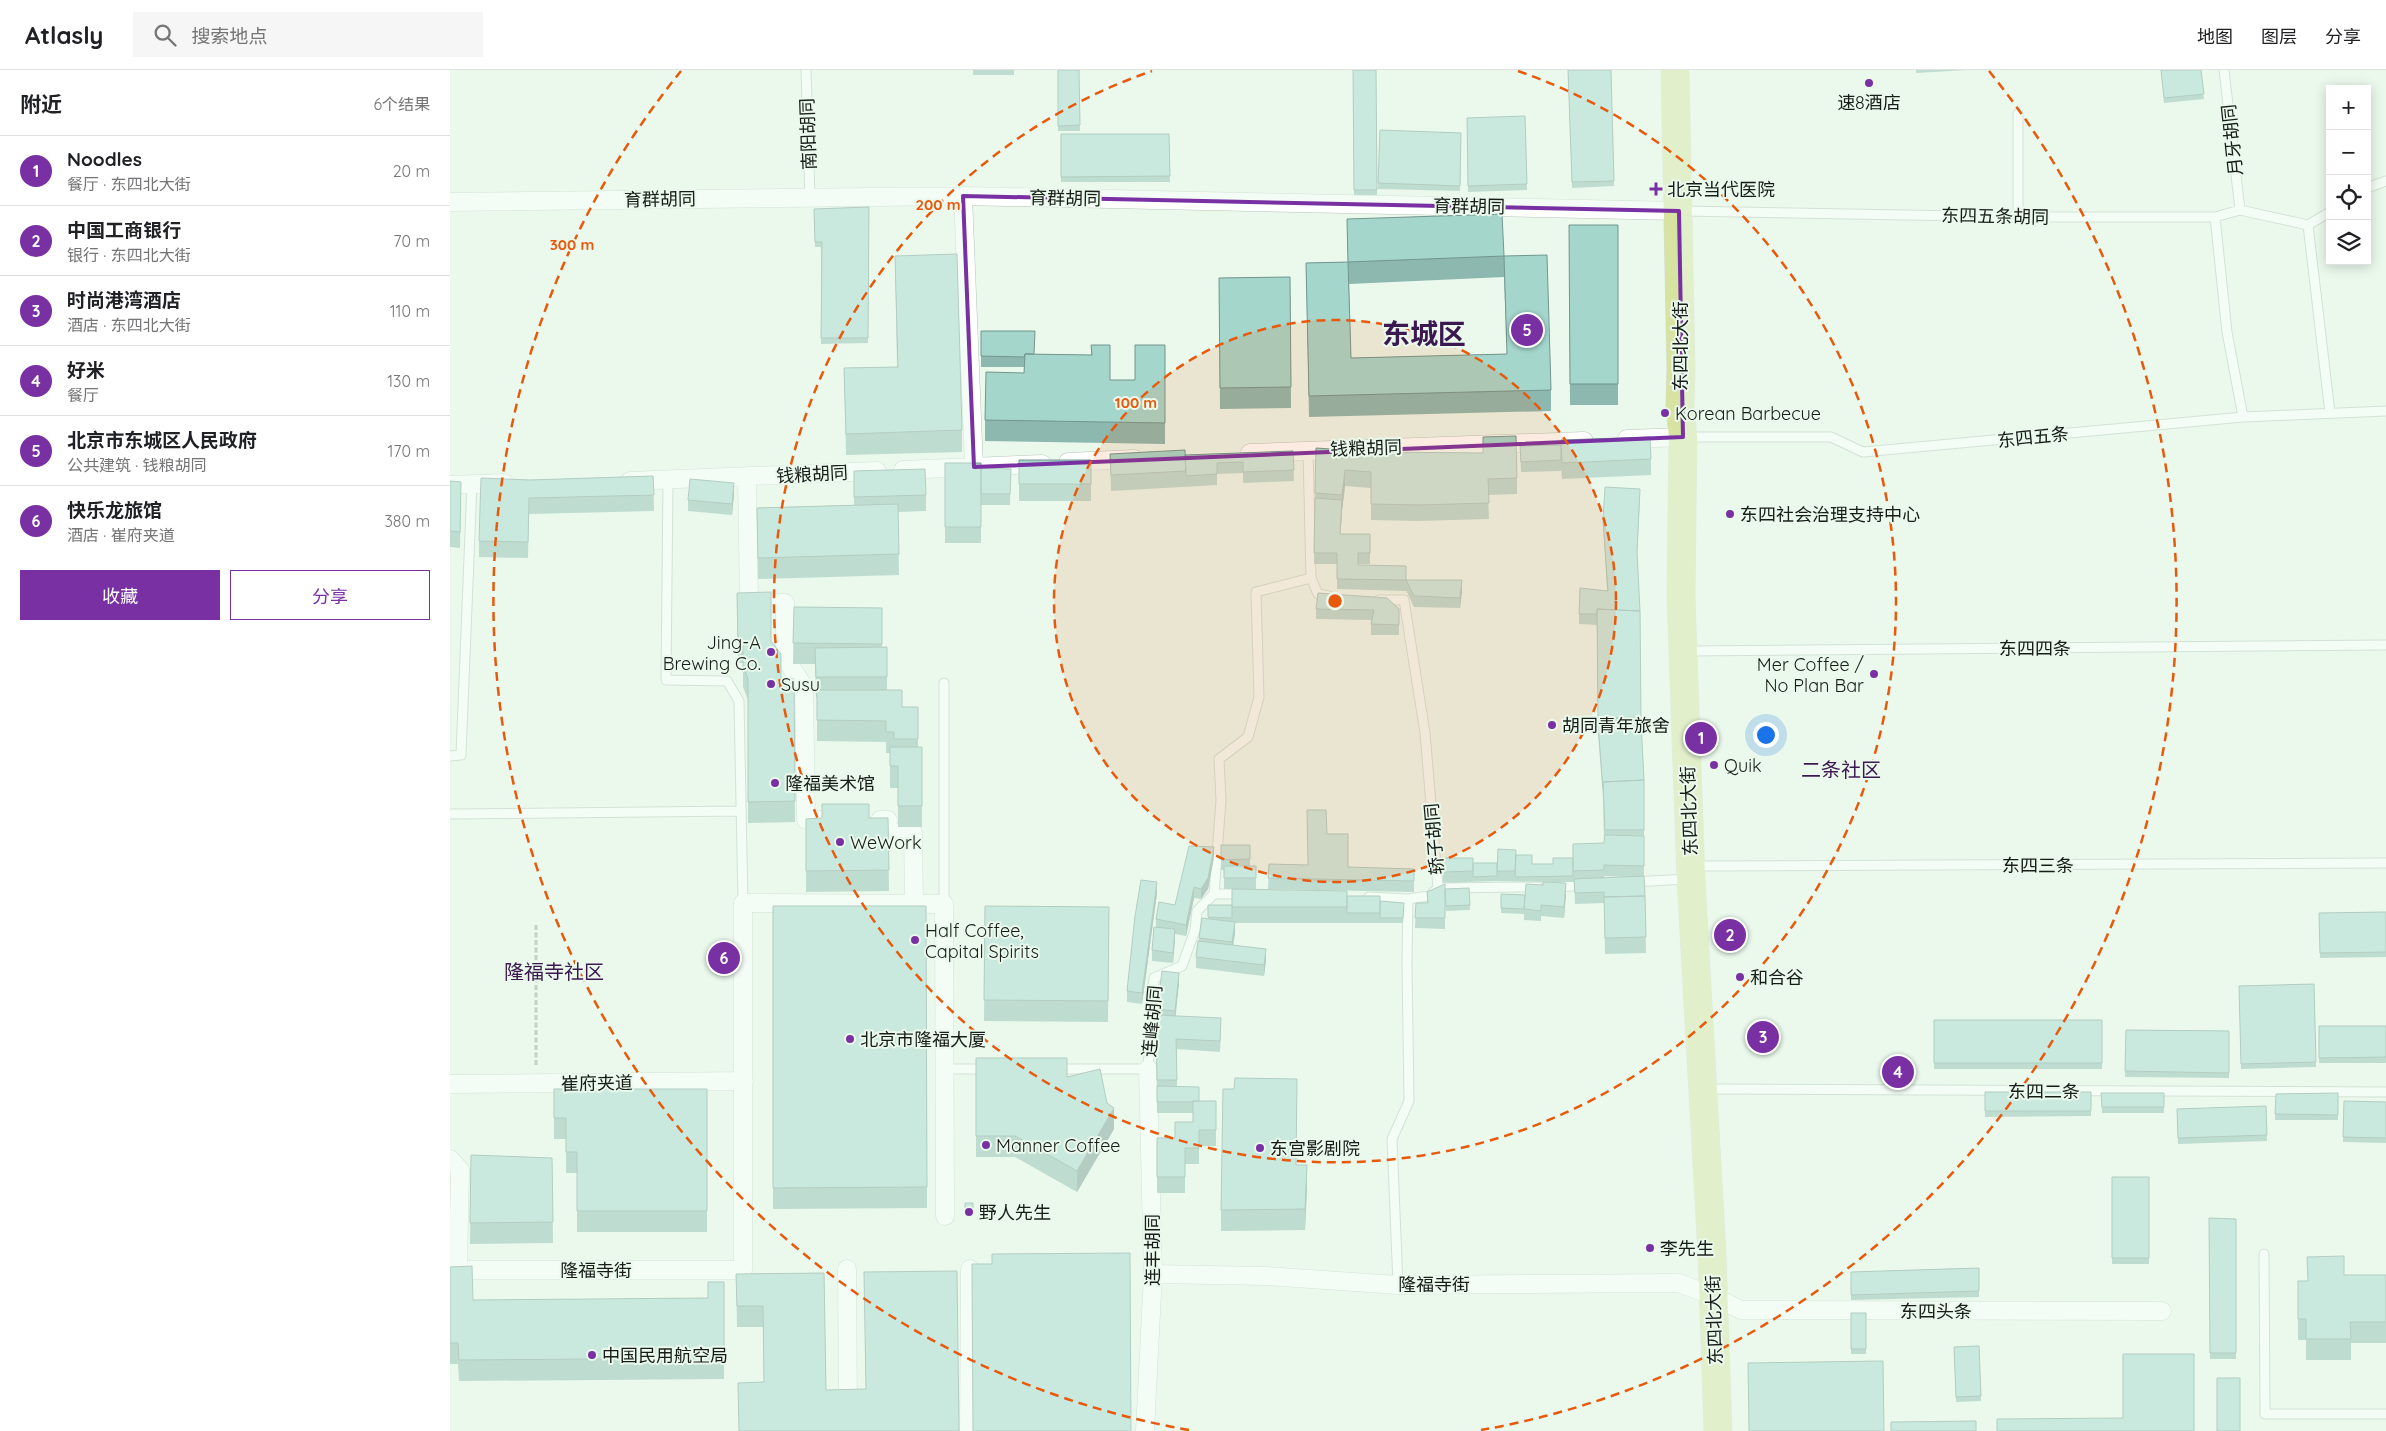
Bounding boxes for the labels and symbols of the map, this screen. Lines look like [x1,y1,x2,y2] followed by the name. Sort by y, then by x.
[1863,77,1875,89] marker: 速8酒店
[1837,91,1901,114] place label: 速8酒店
[795,98,821,170] street label: 南阳胡同
[2217,103,2247,177] street label: 月牙胡同
[1667,178,1775,201] place label: 北京当代医院
[1649,182,1663,196] marker: 北京当代医院
[1029,186,1101,210] street label: 育群胡同
[624,187,696,211] street label: 育群胡同
[1433,194,1505,218] street label: 育群胡同
[916,195,961,214] text: 200 m
[1941,204,2049,228] street label: 东四五条胡同
[550,235,594,254] text: 300 m
[1669,301,1692,391] street label: 东四北大街
[1511,311,1543,349] pin: 5
[1382,316,1466,351] district label: 东城区
[1115,393,1157,412] text: 100 m
[1675,402,1821,425] place label: Korean Barbecue
[1659,407,1671,419] marker: Korean Barbecue
[1996,422,2070,452] street label: 东四五条
[1330,435,1402,461] street label: 钱粮胡同
[775,461,849,487] street label: 钱粮胡同
[1740,503,1920,526] place label: 东四社会治理支持中心
[1724,508,1736,520] marker: 东四社会治理支持中心
[1326,592,1344,610] centre of rings
[663,631,761,675] place label: Jing-A Brewing Co.
[1999,637,2071,660] street label: 东四四条
[765,646,777,658] marker: Jing-A Brewing Co.
[1757,653,1865,697] place label: Mer Coffee / No Plan Bar
[1868,668,1880,680] marker: Mer Coffee / No Plan Bar
[781,673,820,696] place label: Susu
[765,678,777,690] marker: Susu
[1562,714,1670,737] place label: 胡同青年旅舍
[1546,719,1558,731] marker: 胡同青年旅舍
[1685,719,1717,757] pin: 1
[1753,722,1779,748] your location
[1724,754,1762,777] place label: Quik
[1801,757,1881,782] district label: 二条社区
[1708,759,1720,771] marker: Quik
[1676,766,1702,856] street label: 东四北大街
[785,772,875,795] place label: 隆福美术馆
[769,777,781,789] marker: 隆福美术馆
[1419,802,1449,876] street label: 轿子胡同
[850,831,922,854] place label: WeWork
[834,836,846,848] marker: WeWork
[2002,854,2074,877] street label: 东四三条
[1714,916,1746,954] pin: 2
[925,919,1039,963] place label: Half Coffee, Capital Spirits
[909,934,921,946] marker: Half Coffee, Capital Spirits
[708,939,740,977] pin: 6
[504,959,604,984] district label: 隆福寺社区
[1750,966,1804,989] place label: 和合谷
[1734,971,1746,983] marker: 和合谷
[1137,984,1167,1058] street label: 连峰胡同
[1747,1018,1779,1056] pin: 3
[860,1028,986,1051] place label: 北京市隆福大厦
[844,1033,856,1045] marker: 北京市隆福大厦
[1882,1053,1914,1091] pin: 4
[561,1071,633,1095] street label: 崔府夹道
[2008,1080,2080,1103] street label: 东四二条
[996,1134,1121,1157] place label: Manner Coffee
[1270,1137,1360,1160] place label: 东宫影剧院
[980,1139,992,1151] marker: Manner Coffee
[1254,1142,1266,1154] marker: 东宫影剧院
[979,1201,1051,1224] place label: 野人先生
[963,1206,975,1218] marker: 野人先生
[1141,1214,1164,1286] street label: 连丰胡同
[1660,1237,1714,1260] place label: 李先生
[1644,1242,1656,1254] marker: 李先生
[560,1259,632,1282] street label: 隆福寺街
[1398,1273,1470,1296] street label: 隆福寺街
[1701,1275,1727,1365] street label: 东四北大街
[1900,1300,1972,1323] street label: 东四头条
[602,1344,728,1367] place label: 中国民用航空局
[586,1349,598,1361] marker: 中国民用航空局

